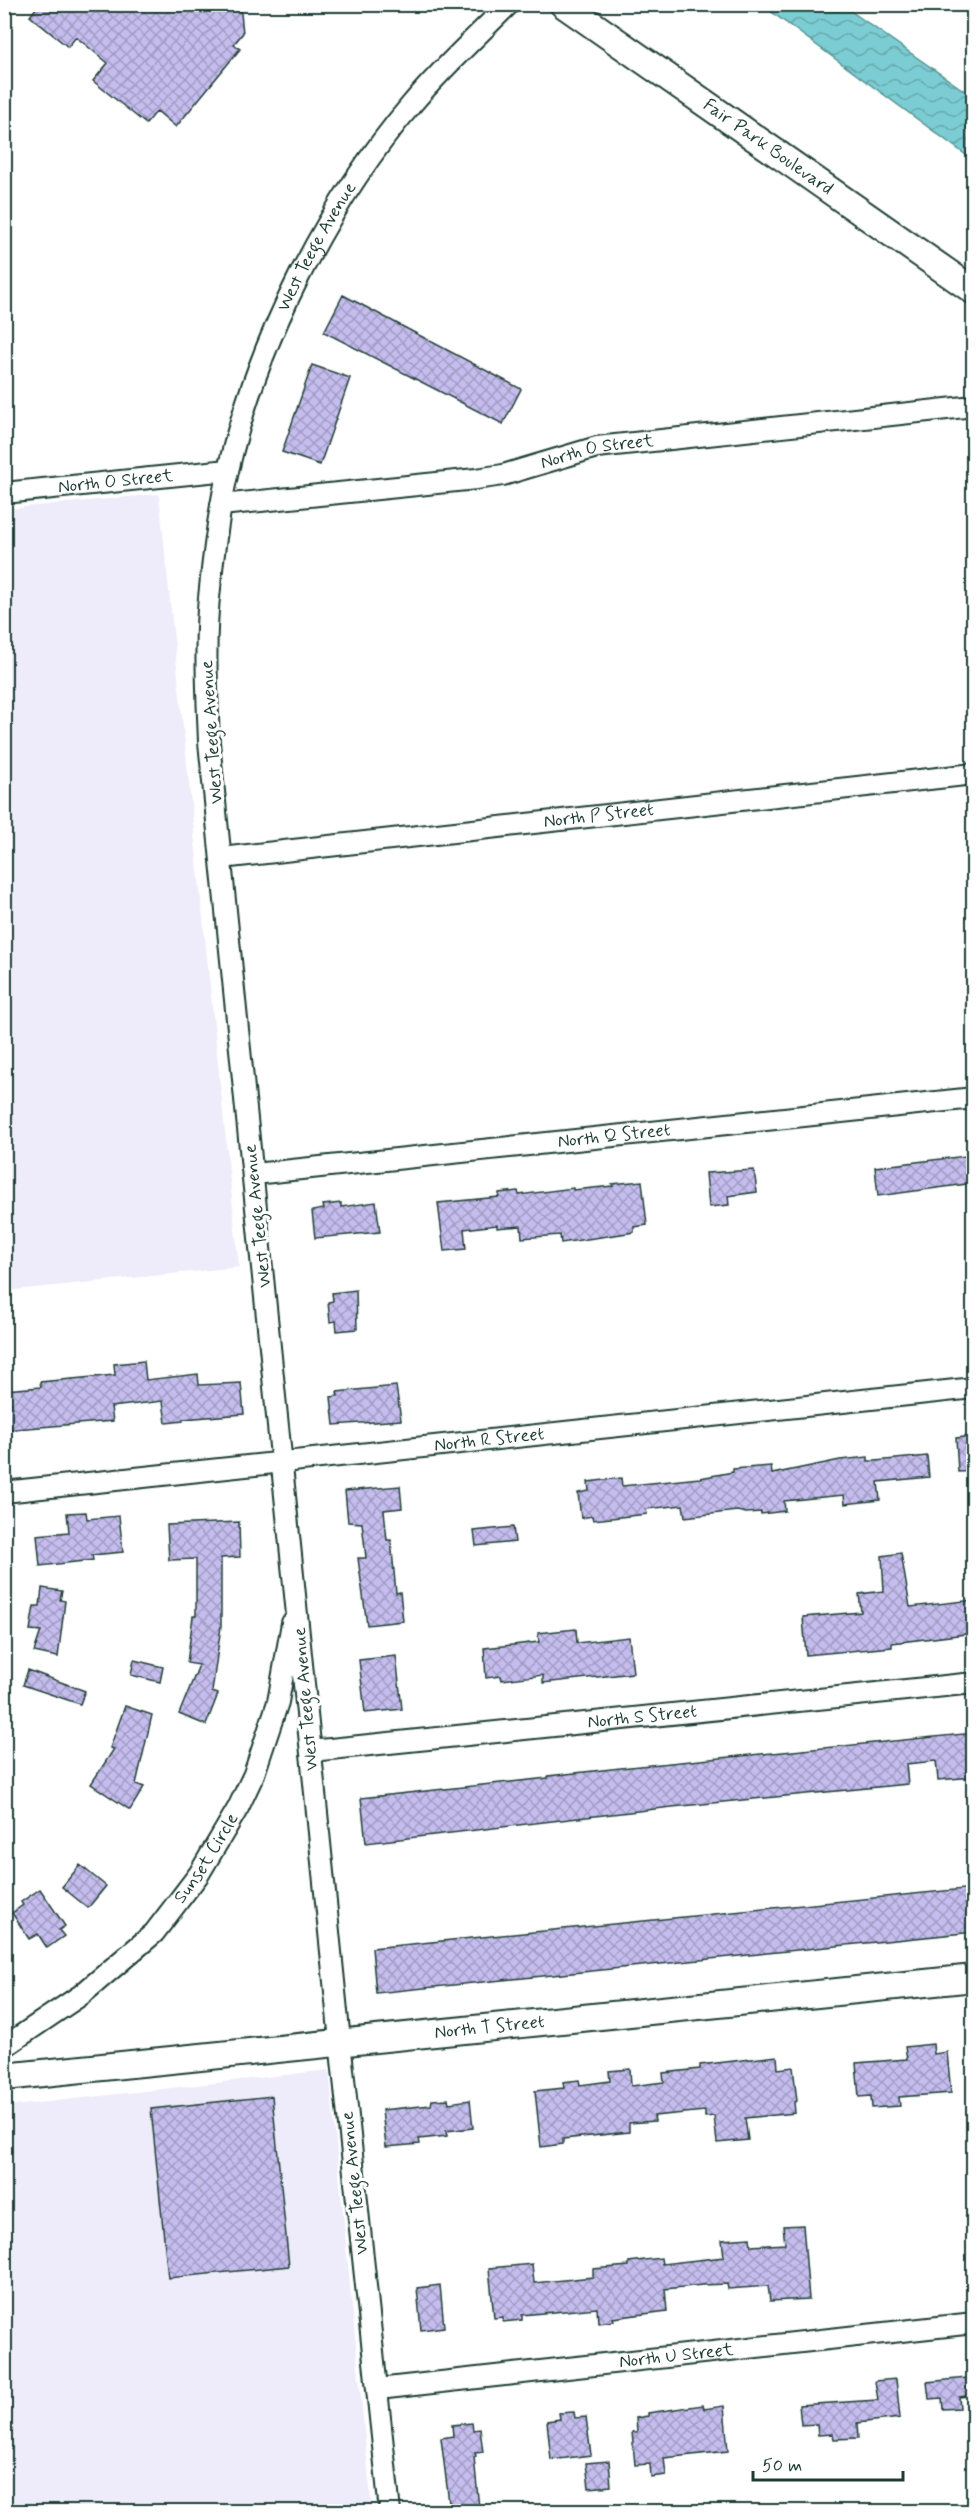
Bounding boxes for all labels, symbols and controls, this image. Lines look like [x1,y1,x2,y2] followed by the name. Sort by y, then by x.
[698,93,838,201] street label: Fair Park Boulevard
[272,177,362,315] street label: West Teege Avenue
[538,429,655,475] street label: North O Street
[57,464,174,499] street label: North O Street
[195,659,231,805] street label: West Teege Avenue
[542,798,655,834] street label: North P Street
[556,1118,672,1154] street label: North Q Street
[239,1143,279,1289] street label: West Teege Avenue
[433,1422,546,1458] street label: North R Street
[288,1626,326,1772] street label: West Teege Avenue
[586,1699,698,1735] street label: North S Street
[169,1809,244,1909] street label: Sunset Circle
[433,2010,546,2045] street label: North T Street
[336,2110,376,2256] street label: West Teege Avenue
[618,2338,735,2374] street label: North U Street
[753,2444,903,2482] scale bar
[762,2454,802,2478] text: 50 m

